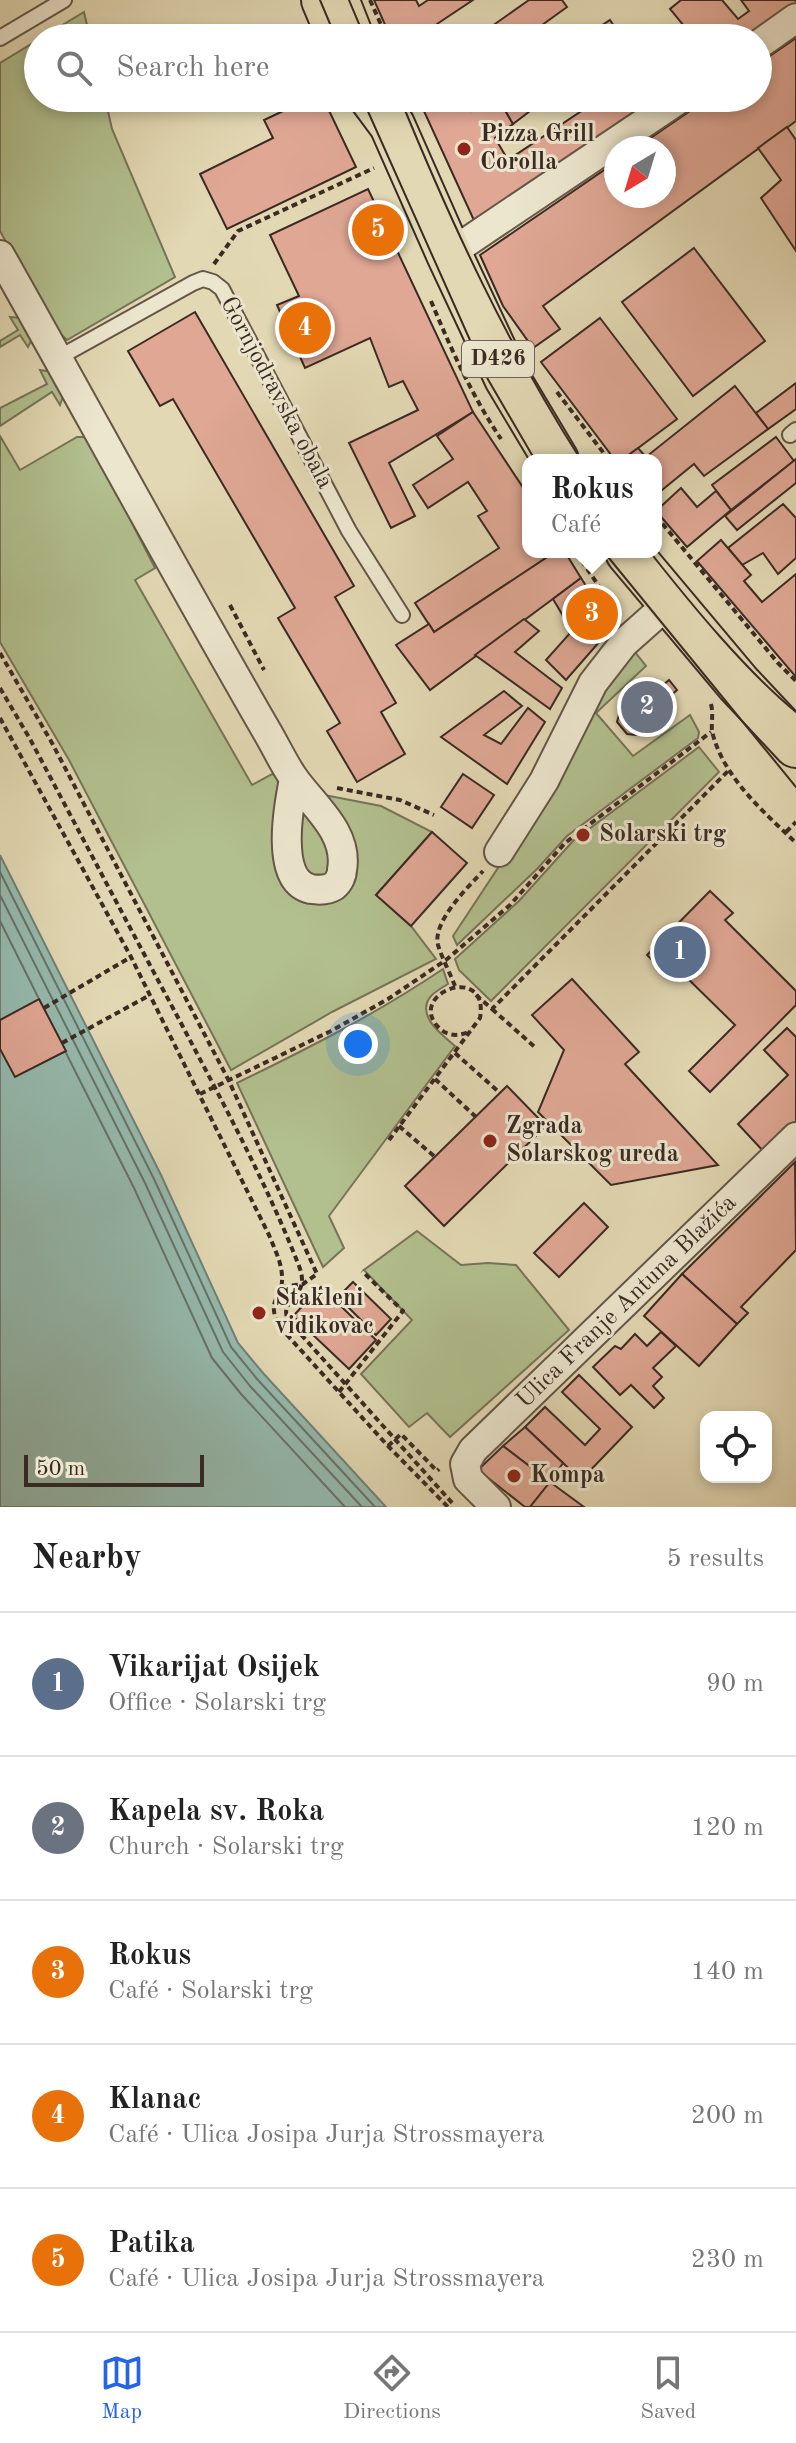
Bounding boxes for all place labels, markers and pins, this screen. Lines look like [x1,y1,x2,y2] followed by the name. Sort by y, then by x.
[480,123,595,175] place label: Pizza Grill Corolla
[455,140,473,158] marker: Pizza Grill Corolla
[352,200,404,260] pin: 5
[279,298,331,358] pin: 4
[566,584,618,644] pin: 3
[621,677,673,737] pin: 2
[599,823,727,847] place label: Solarski trg
[574,826,592,844] marker: Solarski trg
[654,922,706,982] pin: 1
[506,1115,679,1167] place label: Zgrada Solarskog ureda
[481,1132,499,1150] marker: Zgrada Solarskog ureda
[275,1287,374,1339] place label: Stakleni vidikovac
[250,1304,268,1322] marker: Stakleni vidikovac
[530,1464,605,1488] place label: Kompa
[505,1467,523,1485] marker: Kompa

